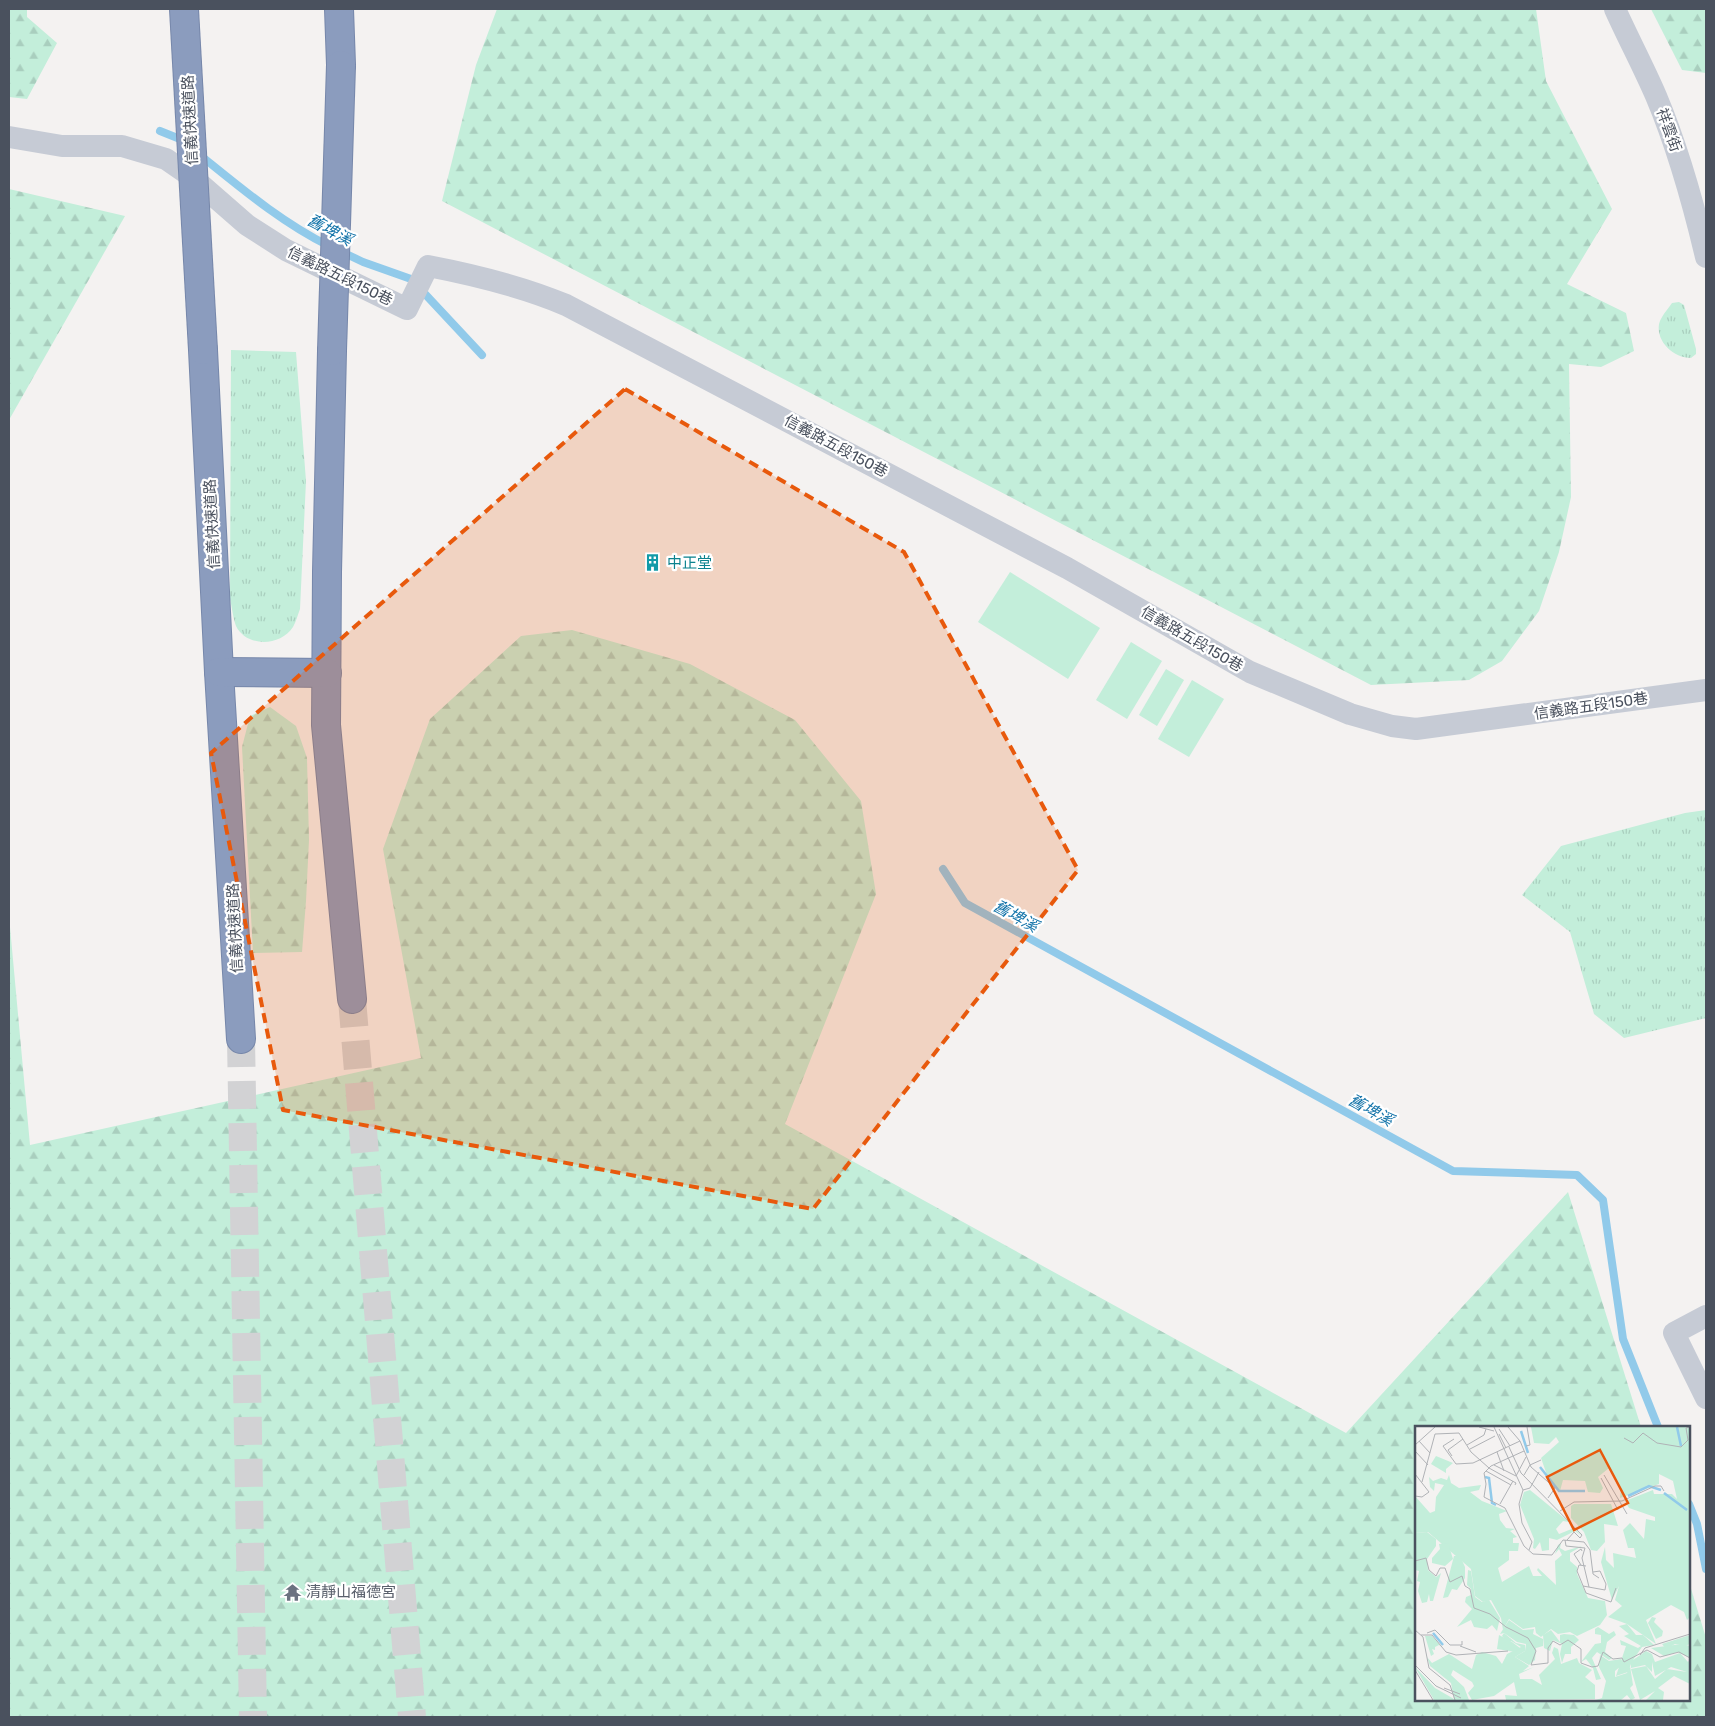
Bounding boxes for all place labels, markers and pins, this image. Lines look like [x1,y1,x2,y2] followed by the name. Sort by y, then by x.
[643,553,663,573] building icon: 中正堂
[667,554,712,572] place label: 中正堂
[282,1582,302,1602] temple icon: 清靜山福德宮
[306,1583,396,1601] place label: 清靜山福德宮

